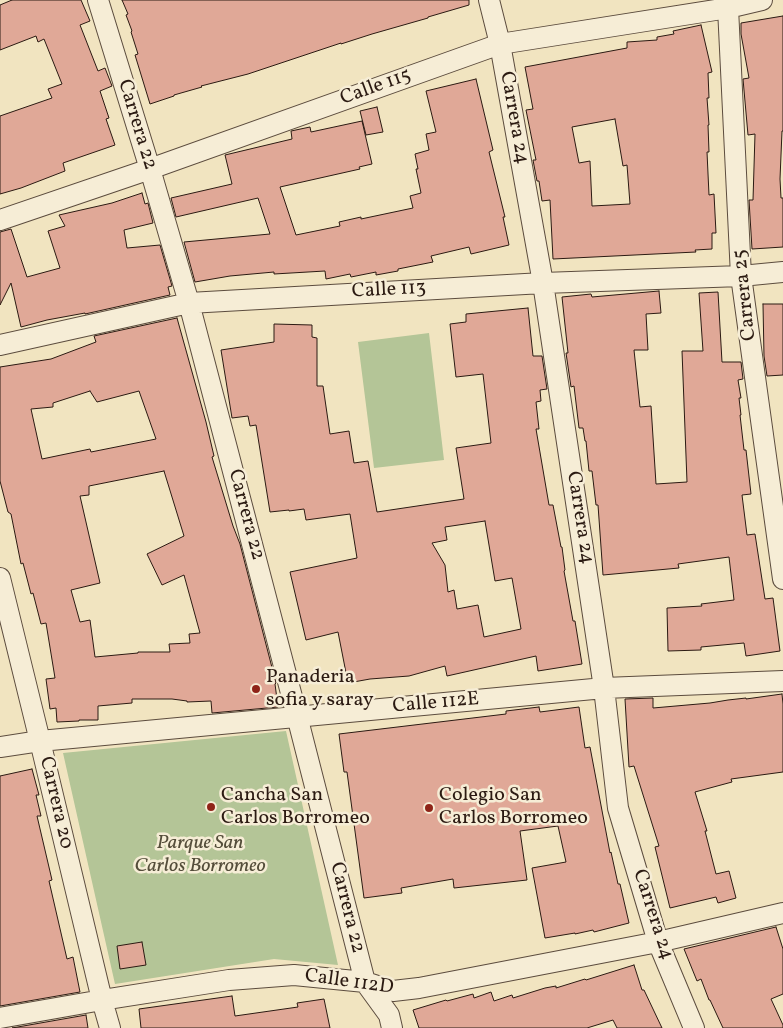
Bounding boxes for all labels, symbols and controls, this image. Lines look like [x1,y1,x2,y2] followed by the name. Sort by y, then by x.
[337,64,415,112] street label: Calle 115
[493,70,533,166] street label: Carrera 24
[111,77,161,173] street label: Carrera 22
[729,248,763,342] street label: Carrera 25
[351,277,427,305] street label: Calle 113
[221,467,269,563] street label: Carrera 22
[560,470,598,566] street label: Carrera 24
[266,666,374,713] place label: Panaderia sofia y saray
[250,683,262,695] marker: Panaderia sofia y saray
[392,688,480,720] street label: Calle 112E
[33,754,77,852] street label: Carrera 20
[221,784,370,831] place label: Cancha San Carlos Borromeo
[439,784,588,831] place label: Colegio San Carlos Borromeo
[205,801,217,813] marker: Cancha San Carlos Borromeo
[423,802,435,814] marker: Colegio San Carlos Borromeo
[134,832,266,879] park label: Parque San Carlos Borromeo
[323,860,369,956] street label: Carrera 22
[626,867,678,963] street label: Carrera 24
[303,965,395,1001] street label: Calle 112D

